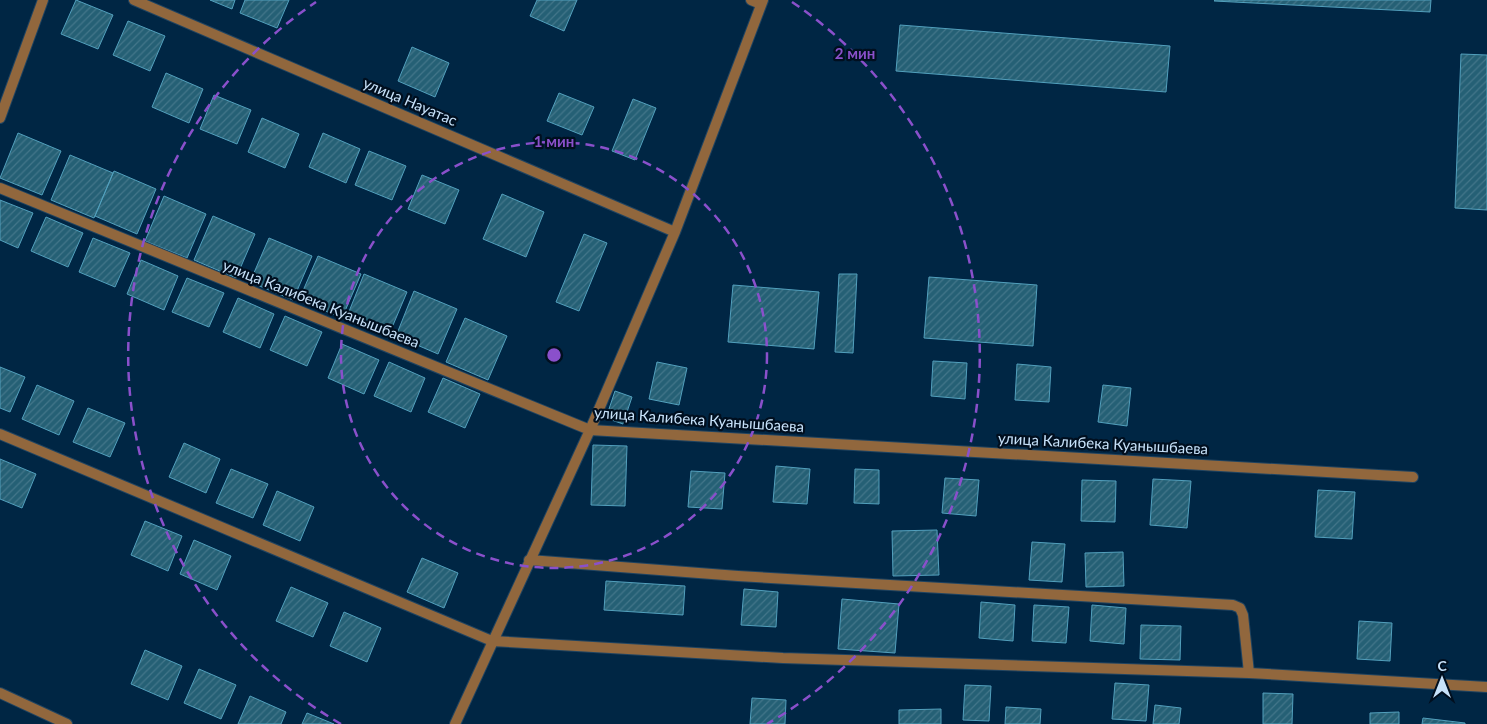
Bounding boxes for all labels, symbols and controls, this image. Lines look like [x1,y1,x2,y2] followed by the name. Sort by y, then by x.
[835,44,875,62] text: 2 мин
[361,73,460,129] street label: улица Науатас
[534,132,574,150] text: 1 мин
[220,255,422,351] street label: улица Калибека Куанышбаева
[545,346,563,364] centre of rings
[594,403,805,435] street label: улица Калибека Куанышбаева
[998,429,1209,457] street label: улица Калибека Куанышбаева
[1417,654,1467,704] north arrow
[1437,657,1447,674] text: С

